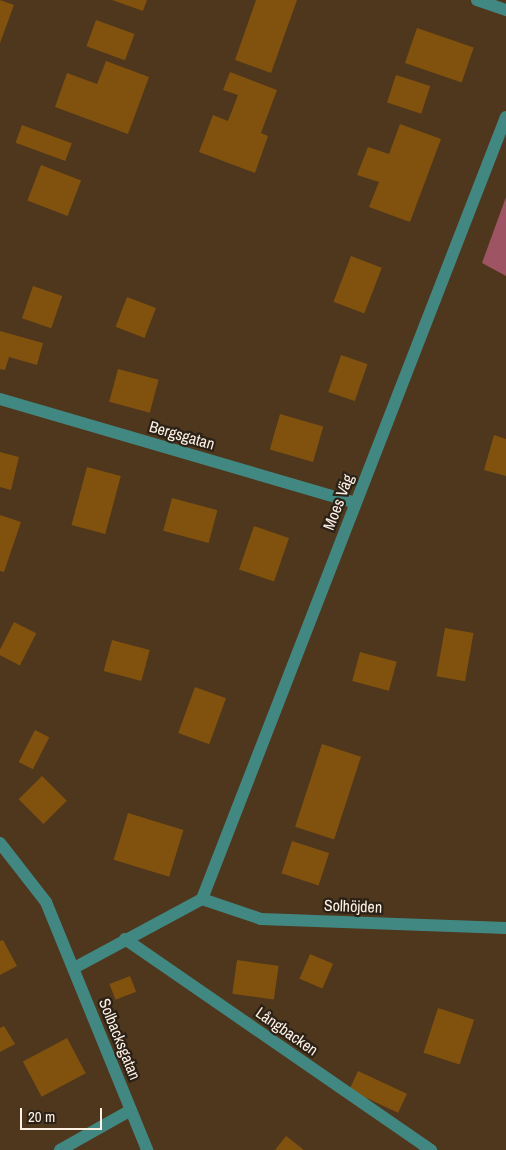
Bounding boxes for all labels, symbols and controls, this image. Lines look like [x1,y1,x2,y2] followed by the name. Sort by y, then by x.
[147,417,217,453] street label: Bergsgatan
[319,471,357,533] street label: Moes Väg
[324,895,382,917] street label: Solhöjden
[95,996,145,1082] street label: Solbacksgatan
[252,1003,322,1059] street label: Långbacken
[22,1098,105,1130] scale bar
[28,1106,55,1127] text: 20 m

